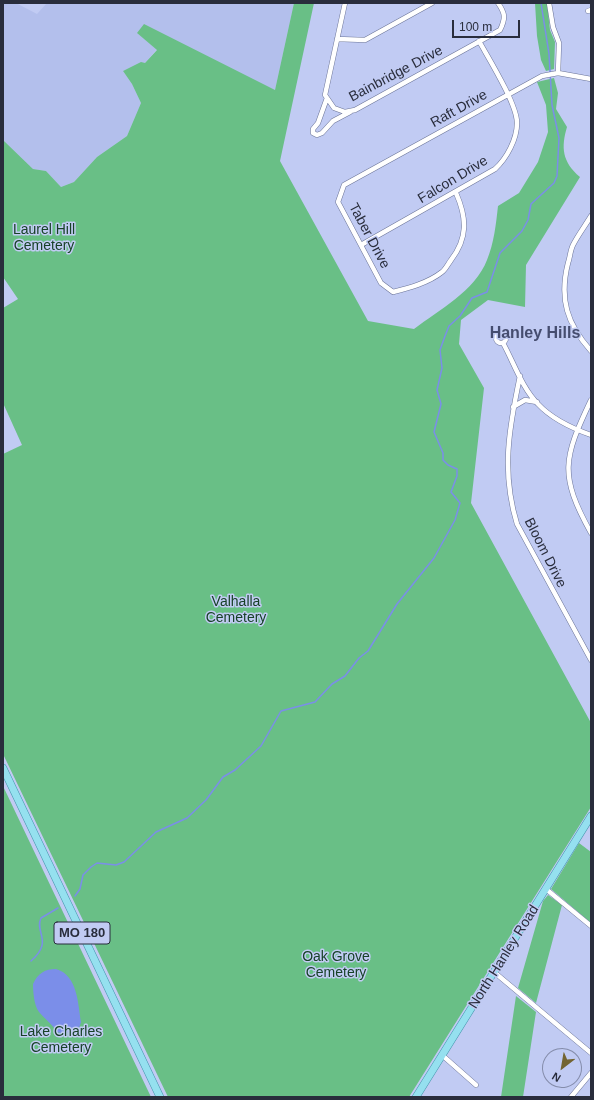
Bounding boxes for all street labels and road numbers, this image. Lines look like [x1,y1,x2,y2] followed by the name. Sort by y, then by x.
[346,42,446,106] street label: Bainbridge Drive
[428,87,490,131] street label: Raft Drive
[415,153,491,207] street label: Falcon Drive
[345,200,393,272] street label: Taber Drive
[520,515,570,591] street label: Bloom Drive
[465,902,543,1012] street label: North Hanley Road
[54,922,110,944] road number: MO 180

